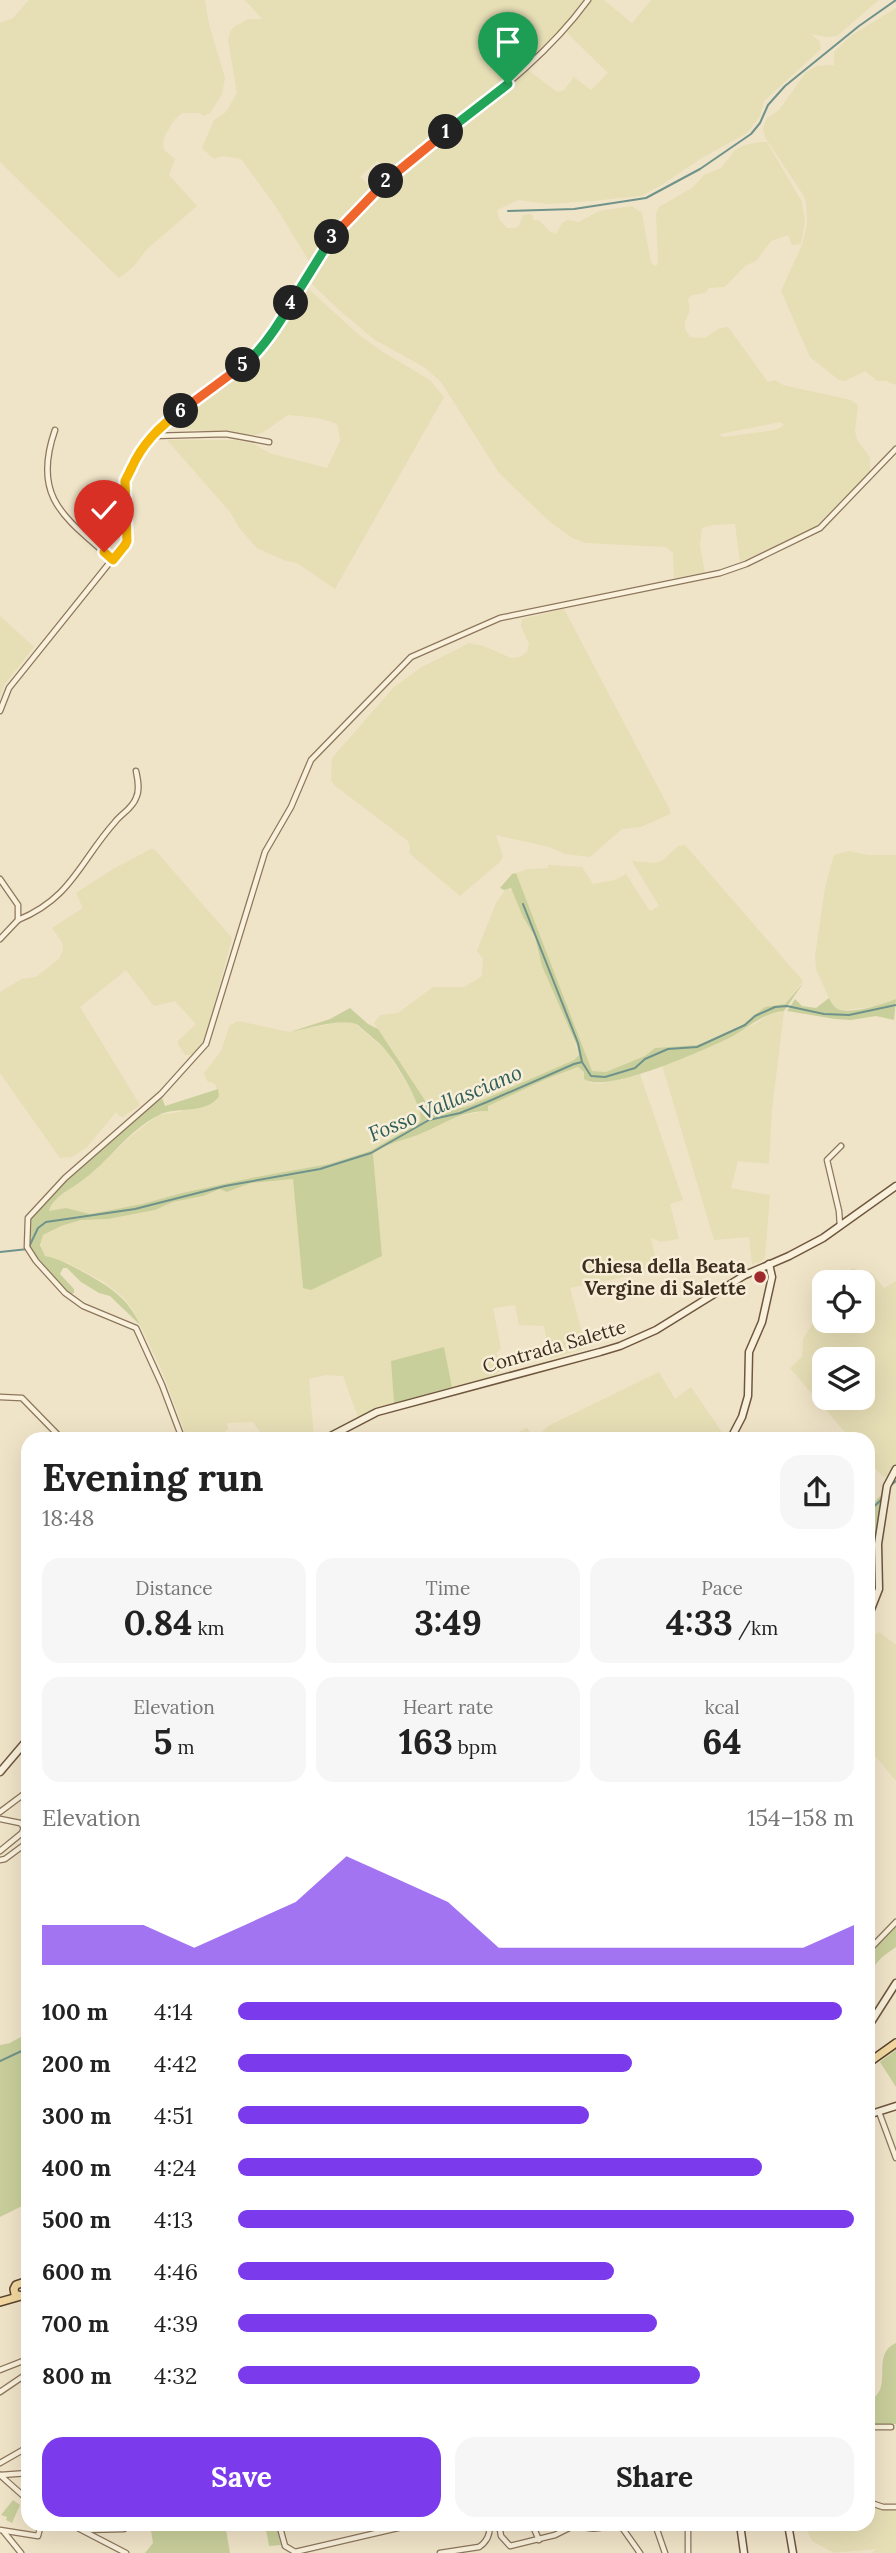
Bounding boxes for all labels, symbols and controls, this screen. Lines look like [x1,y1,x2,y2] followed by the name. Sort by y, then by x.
[478,12.0,538,84] pin
[489,23,527,61] icon: arrive
[428,114,464,150] pin: 1
[442,119,449,143] text: 1
[368,164,404,198] pin: 2
[380,168,391,192] text: 2
[314,219,350,254] pin: 3
[326,224,337,248] text: 3
[274,286,308,320] pin: 4
[285,290,296,314] text: 4
[226,348,260,382] pin: 5
[237,352,248,376] text: 5
[164,394,198,428] pin: 6
[175,398,186,422] text: 6
[74,480,134,552] pin
[85,491,123,529] icon: check
[364,1058,526,1148] water label: Fosso Vallasciano
[582,1254,746,1300] place label: Chiesa della Beata Vergine di Salette
[752,1269,768,1285] marker: Chiesa della Beata Vergine di Salette
[812,1270,875,1410] map controls
[812,1270,875,1333] button: locate
[479,1314,629,1378] street label: Contrada Salette
[812,1347,875,1410] button: layers
[42,1453,264,1501] text: Evening run
[780,1455,854,1529] button: share
[42,1503,94,1532] text: 18:48
[135,1576,213,1600] text: Distance
[426,1576,470,1600] text: Time
[701,1576,743,1600] text: Pace
[123,1600,192,1645] text: 0.84
[414,1600,482,1645] text: 3:49
[666,1600,733,1645] text: 4:33
[192,1616,225,1640] text: km
[733,1616,778,1640] text: /km
[133,1695,215,1719] text: Elevation
[403,1695,493,1719] text: Heart rate
[704,1695,740,1719] text: kcal
[154,1719,172,1764] text: 5
[399,1719,453,1764] text: 163
[702,1719,742,1764] text: 64
[172,1735,194,1759] text: m
[453,1735,497,1759] text: bpm
[42,1803,141,1832] text: Elevation
[747,1803,854,1832] text: 154–158 m
[42,1997,108,2026] text: 100 m
[154,1997,193,2026] text: 4:14
[42,2049,111,2078] text: 200 m
[154,2049,197,2078] text: 4:42
[42,2101,111,2130] text: 300 m
[154,2101,193,2130] text: 4:51
[42,2153,111,2182] text: 400 m
[154,2153,197,2182] text: 4:24
[42,2205,111,2234] text: 500 m
[154,2205,193,2234] text: 4:13
[42,2257,112,2286] text: 600 m
[154,2257,198,2286] text: 4:46
[42,2309,109,2338] text: 700 m
[154,2309,198,2338] text: 4:39
[42,2361,112,2390] text: 800 m
[154,2361,197,2390] text: 4:32
[42,2437,441,2517] button: Save
[455,2437,854,2517] button: Share

